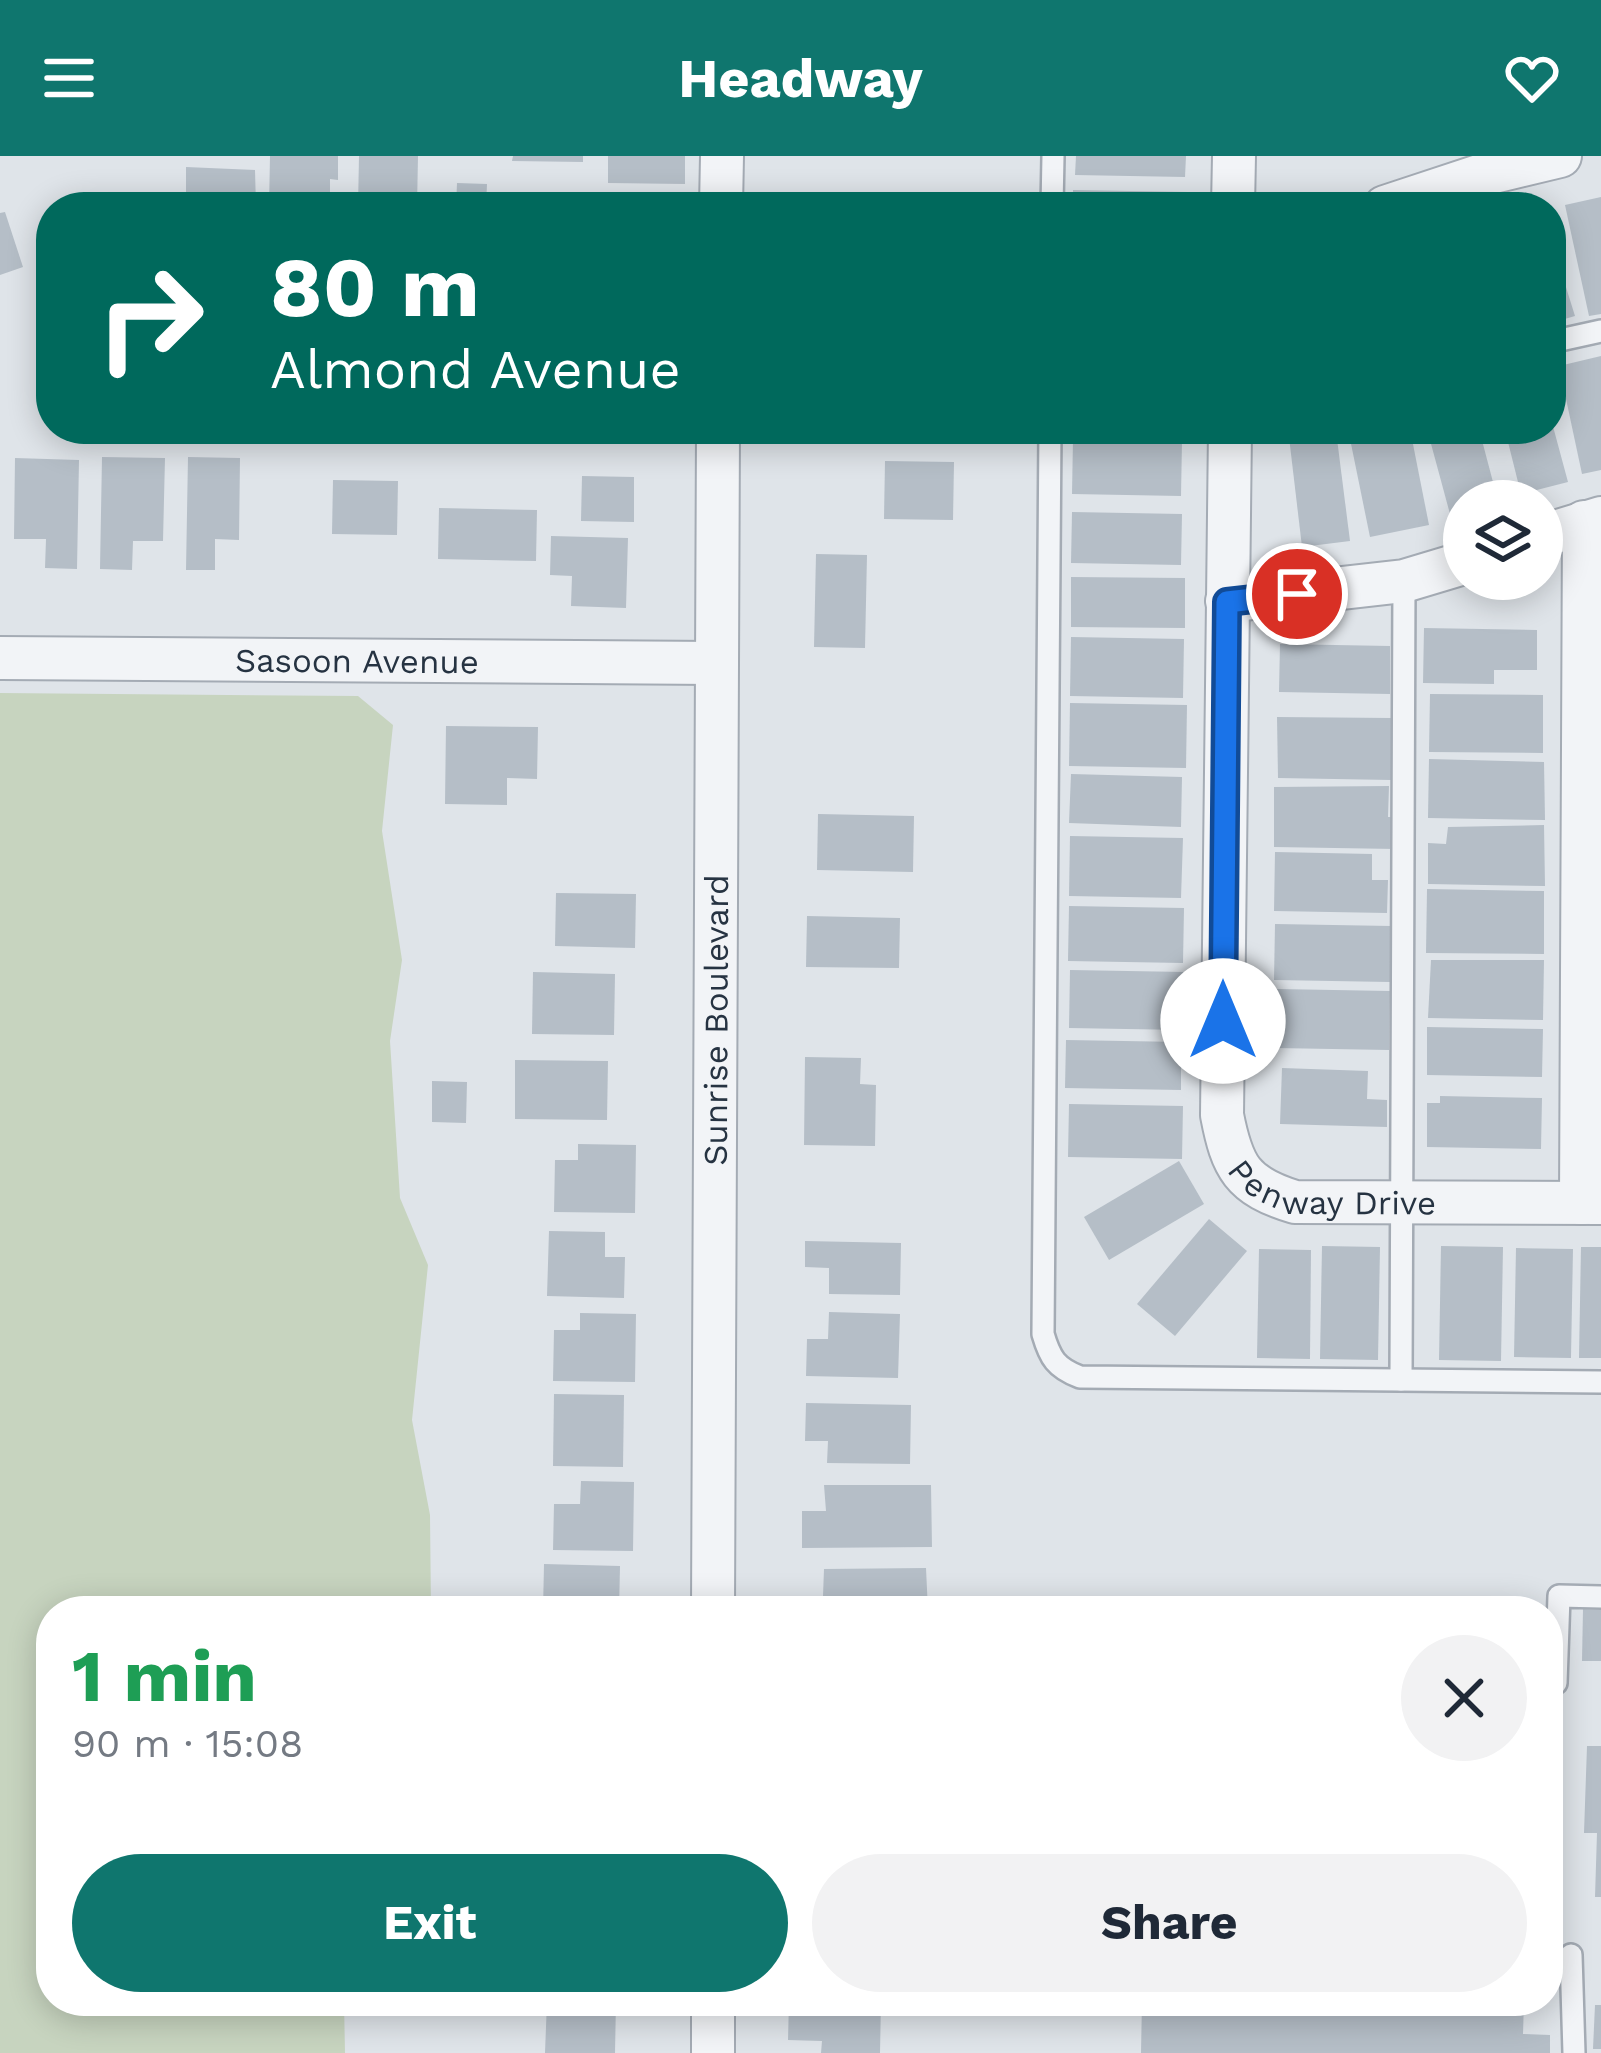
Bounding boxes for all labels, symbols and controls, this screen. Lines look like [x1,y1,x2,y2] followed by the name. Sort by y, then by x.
[36,45,102,111] icon: menu
[1499,45,1565,111] icon: heart
[678,47,923,110] text: Headway
[270,238,480,336] text: 80 m
[72,240,228,396] icon: right
[270,338,681,401] text: Almond Avenue
[1443,480,1563,600] map controls
[1443,480,1563,600] button: layers
[1246,543,1348,645] pin
[1264,561,1330,627] icon: arrive
[235,641,479,681] street label: Sasoon Avenue
[696,874,736,1166] street label: Sunrise Boulevard
[1160,958,1286,1084] position arrow
[1220,1152,1436,1222] street label: Penway Drive
[72,1634,257,1718] text: 1 min
[1401,1635,1527,1761] button: close
[72,1721,303,1766] text: 90 m · 15:08
[72,1854,788,1992] button: Exit
[812,1854,1527,1992] button: Share

